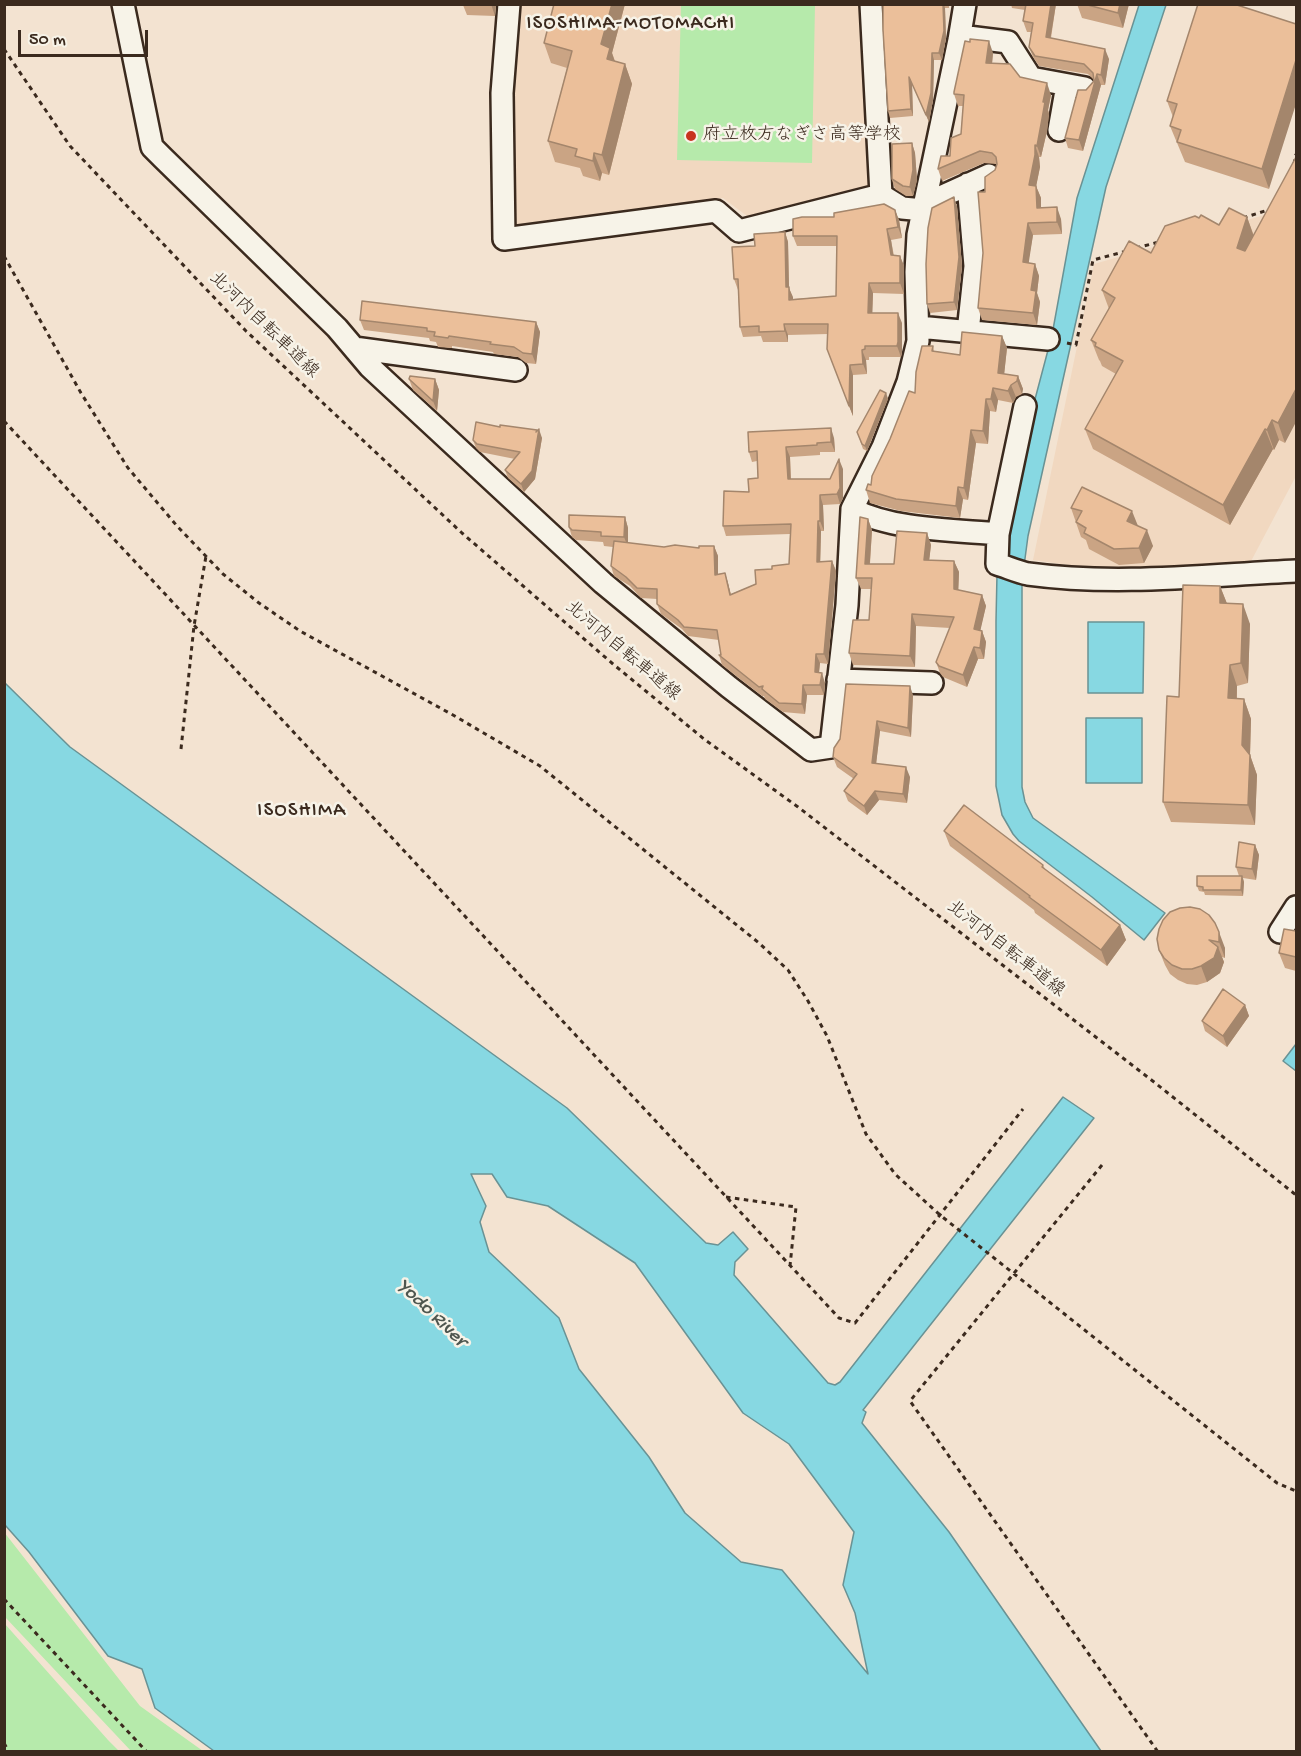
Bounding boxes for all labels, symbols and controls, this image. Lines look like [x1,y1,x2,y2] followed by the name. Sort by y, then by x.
[527,13,735,37] district label: ISOSHIMA-MOTOMACHI
[21,18,152,56] scale bar
[29,30,66,51] text: 50 m
[703,125,901,147] place label: 府立枚方なぎさ高等学校
[684,129,698,143] marker: 府立枚方なぎさ高等学校
[204,268,322,384] street label: 北河内自転車道線
[560,597,684,707] street label: 北河内自転車道線
[257,800,347,824] district label: ISOSHIMA
[942,897,1068,1003] street label: 北河内自転車道線
[391,1275,471,1353] water label: Yodo River

